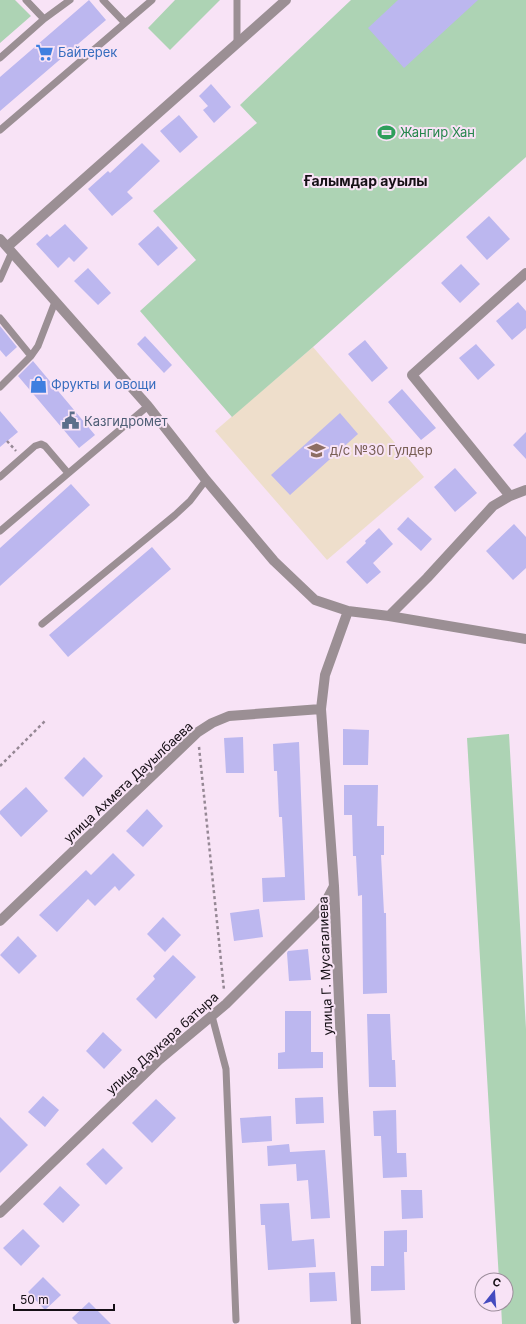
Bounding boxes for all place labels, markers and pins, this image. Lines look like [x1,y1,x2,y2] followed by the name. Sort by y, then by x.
[35,42,55,62] supermarket icon: Байтерек
[58,44,117,60] place label: Байтерек
[377,122,397,142] sports icon: Жангир Хан
[400,124,475,140] place label: Жангир Хан
[28,374,48,394] shop icon: Фрукты и овощи
[51,376,156,392] place label: Фрукты и овощи
[61,411,81,431] public building icon: Казгидромет
[84,413,168,429] place label: Казгидромет
[307,440,327,460] school or university icon: д/с №30 Гулдер
[330,442,433,458] place label: д/с №30 Гулдер

